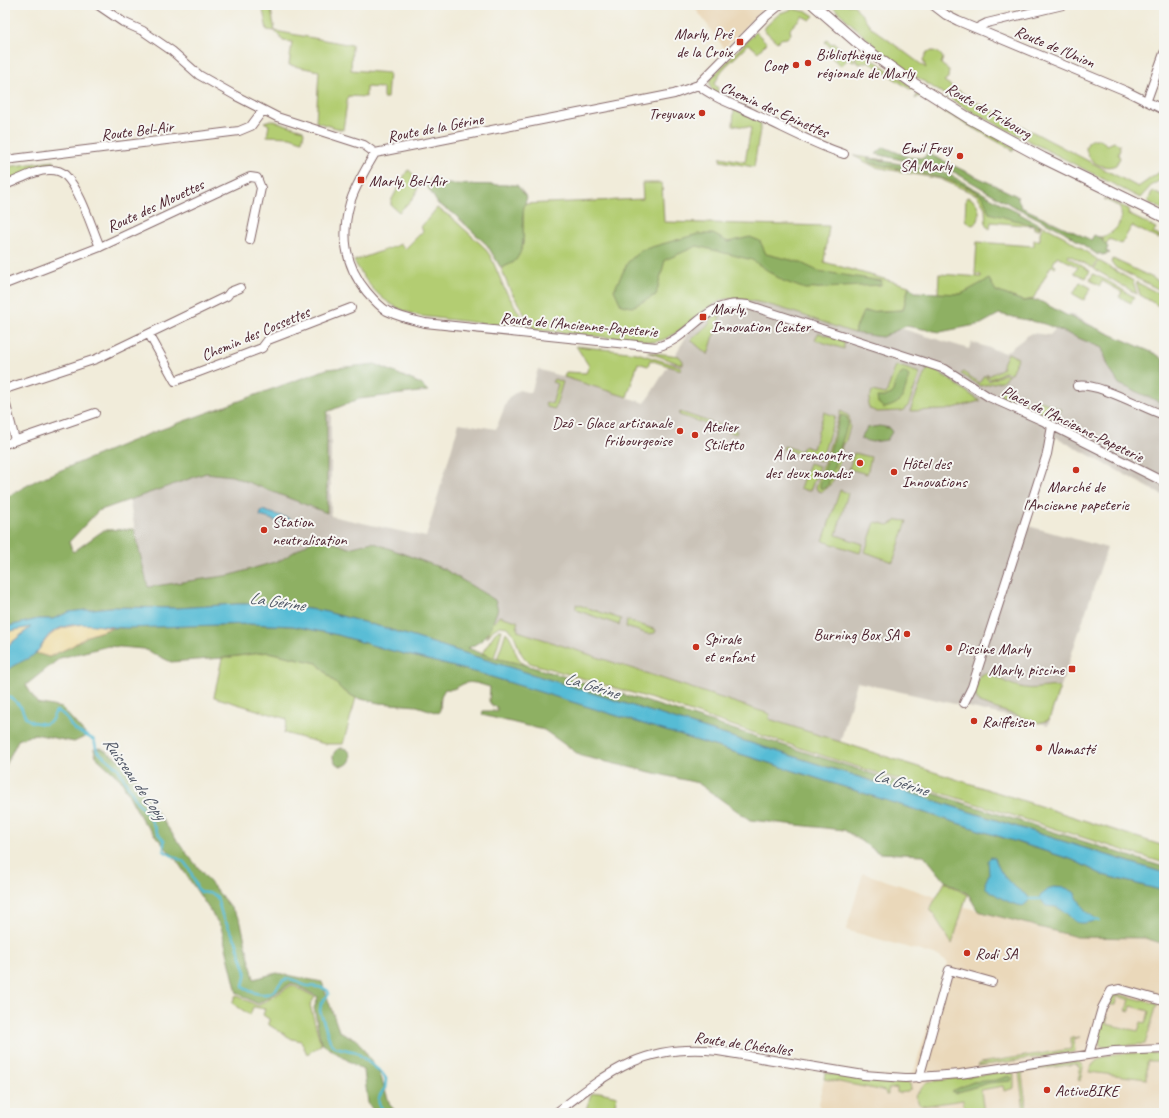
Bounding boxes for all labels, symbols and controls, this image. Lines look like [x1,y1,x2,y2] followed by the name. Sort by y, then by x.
[1012,21,1098,73] street label: Route de l'Union
[674,24,735,62] place label: Marly, Pré de la Croix
[735,37,745,47] marker: Marly, Pré de la Croix
[816,45,916,83] place label: Bibliothèque régionale de Marly
[763,56,789,76] place label: Coop
[803,58,813,68] marker: Bibliothèque régionale de Marly
[791,60,801,70] marker: Coop
[718,77,833,143] street label: Chemin des Epinettes
[942,78,1036,144] street label: Route de Fribourg
[648,104,696,124] place label: Treyvaux
[697,108,707,118] marker: Treyvaux
[386,109,486,147] street label: Route de la Gérine
[100,116,177,145] street label: Route Bel-Air
[900,138,954,176] place label: Emil Frey SA Marly
[955,151,965,161] marker: Emil Frey SA Marly
[369,171,449,191] place label: Marly, Bel-Air
[104,174,208,237] street label: Route des Mouettes
[356,175,366,185] marker: Marly, Bel-Air
[711,299,811,337] place label: Marly, Innovation Center
[198,302,314,366] street label: Chemin des Cossettes
[500,308,660,342] street label: Route de l'Ancienne-Papeterie
[698,312,708,322] marker: Marly, Innovation Center
[998,381,1148,468] street label: Place de l'Ancienne-Papeterie
[552,413,674,451] place label: Dzô - Glace artisanale fribourgeoise
[703,417,745,455] place label: Atelier Stiletto
[675,426,685,436] marker: Dzô - Glace artisanale fribourgeoise
[690,430,700,440] marker: Atelier Stiletto
[765,445,854,483] place label: À la rencontre des deux mondes
[902,454,968,492] place label: Hôtel des Innovations
[855,458,865,468] marker: À la rencontre des deux mondes
[1071,465,1081,475] marker: Marché de l'Ancienne papeterie
[889,467,899,477] marker: Hôtel des Innovations
[1023,477,1131,515] place label: Marché de l'Ancienne papeterie
[272,512,347,550] place label: Station neutralisation
[259,525,269,535] marker: Station neutralisation
[248,587,308,616] water label: La Gérine
[813,625,900,645] place label: Burning Box SA
[704,629,756,667] place label: Spirale et enfant
[902,629,912,639] marker: Burning Box SA
[957,639,1032,659] place label: Piscine Marly
[691,642,701,652] marker: Spirale et enfant
[944,643,954,653] marker: Piscine Marly
[989,660,1066,680] place label: Marly, piscine
[1067,664,1077,674] marker: Marly, piscine
[562,667,624,704] water label: La Gérine
[982,712,1035,732] place label: Raiffeisen
[969,716,979,726] marker: Raiffeisen
[99,733,172,826] water label: Ruisseau de Copy
[1047,739,1098,759] place label: Namasté
[1034,743,1044,753] marker: Namasté
[871,764,933,801] water label: La Gérine
[975,944,1019,964] place label: Rodi SA
[962,948,972,958] marker: Rodi SA
[693,1027,794,1061] street label: Route de Chésalles
[1055,1081,1121,1101] place label: ActiveBIKE
[1042,1085,1052,1095] marker: ActiveBIKE

